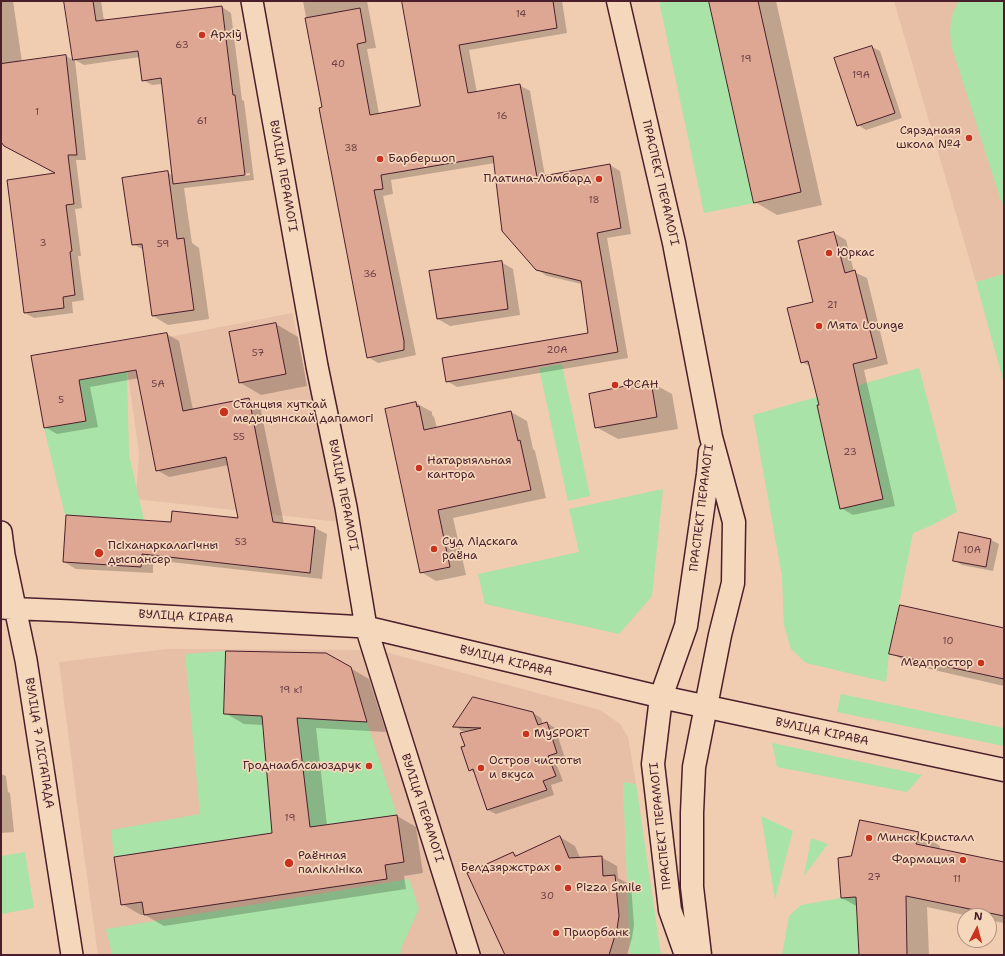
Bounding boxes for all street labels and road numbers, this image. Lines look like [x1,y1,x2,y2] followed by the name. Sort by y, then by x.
[266,119,300,233] street label: ВУЛІЦА ПЕРАМОГІ
[639,119,681,247] street label: ПРАСПЕКТ ПЕРАМОГІ
[325,438,361,552] street label: ВУЛІЦА ПЕРАМОГІ
[687,443,717,573] street label: ПРАСПЕКТ ПЕРАМОГІ
[138,607,234,627] street label: ВУЛІЦА КІРАВА
[458,643,554,679] street label: ВУЛІЦА КІРАВА
[22,677,56,809] street label: ВУЛІЦА 7 ЛІСТАПАДА
[774,715,870,749] street label: ВУЛІЦА КІРАВА
[398,752,446,864] street label: ВУЛІЦА ПЕРАМОГІ
[647,761,675,891] street label: ПРАСПЕКТ ПЕРАМОГІ

